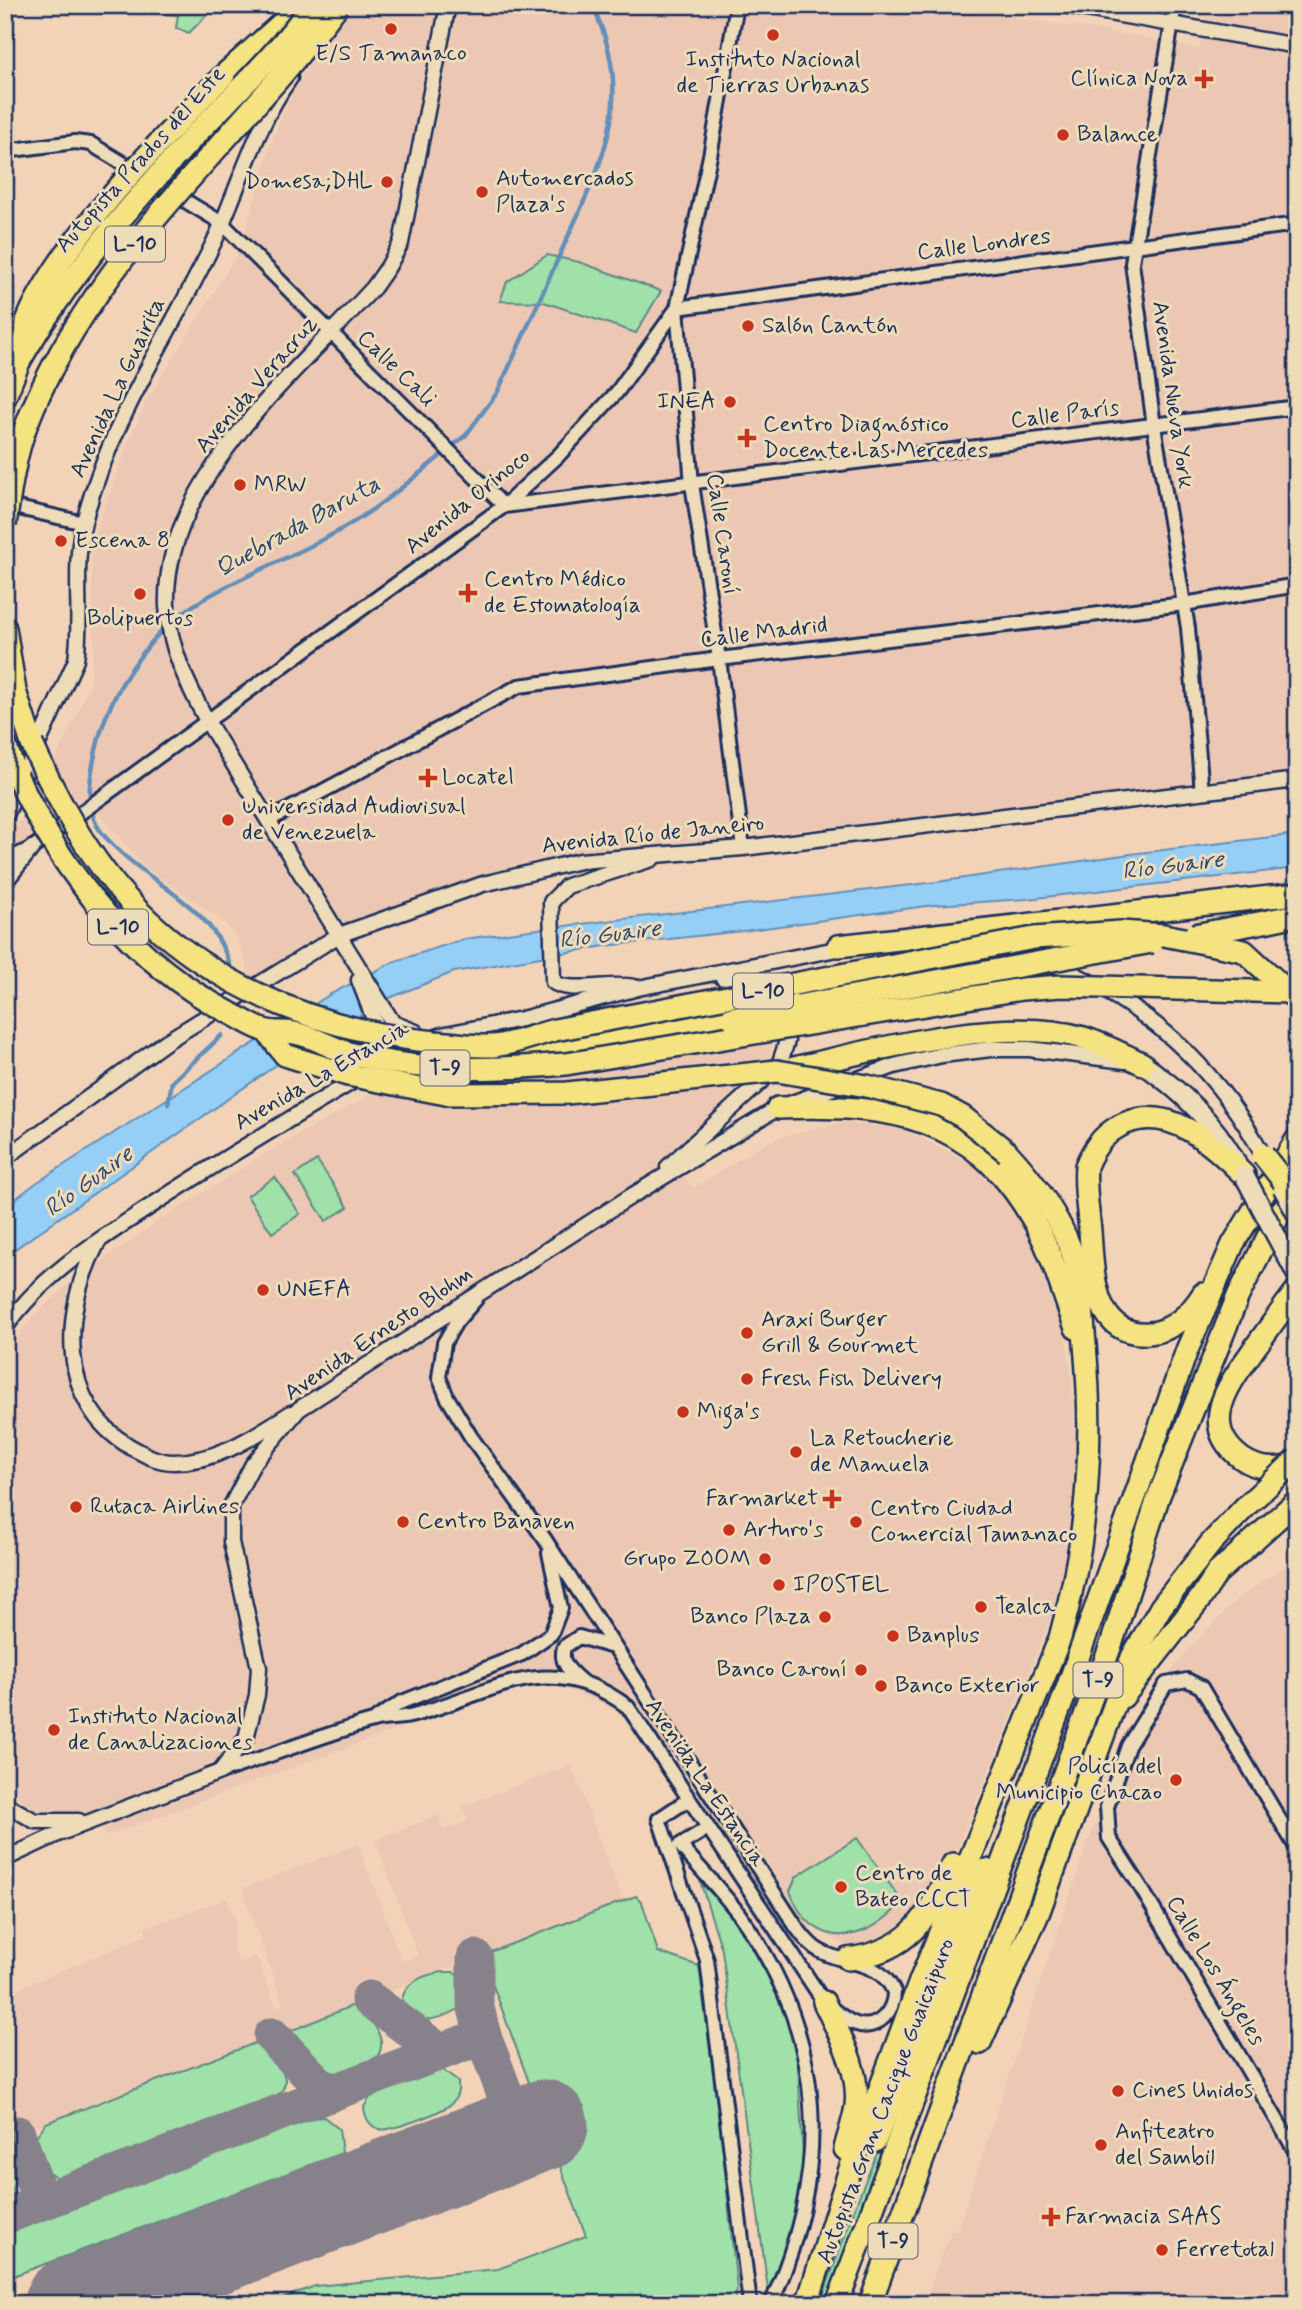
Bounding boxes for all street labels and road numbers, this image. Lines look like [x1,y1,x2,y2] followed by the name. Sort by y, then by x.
[49,60,233,260] street label: Autopista Prados del Este
[916,222,1052,268] street label: Calle Londres
[105,226,165,262] road number: L-10
[63,293,173,483] street label: Avenida La Guairita
[1144,299,1200,491] street label: Avenida Nueva York
[189,310,325,460] street label: Avenida Veracruz
[350,324,442,414] street label: Calle Cali
[1009,393,1121,437] street label: Calle París
[399,442,537,562] street label: Avenida Orinoco
[699,471,745,597] street label: Calle Caroní
[699,610,829,656] street label: Calle Madrid
[540,808,766,862] street label: Avenida Río de Janeiro
[88,909,148,944] road number: L-10
[733,974,793,1009] road number: L-10
[229,1014,415,1138] street label: Avenida La Estancia
[420,1050,470,1086] road number: T-9
[279,1260,479,1408] street label: Avenida Ernesto Blohm
[1074,1662,1122,1698] road number: T-9
[638,1693,773,1873] street label: Avenida La Estancia
[1157,1891,1272,2052] street label: Calle Los Ángeles
[810,1934,962,2268] street label: Autopista Gran Cacique Guaicaipuro
[868,2224,917,2258] road number: T-9

